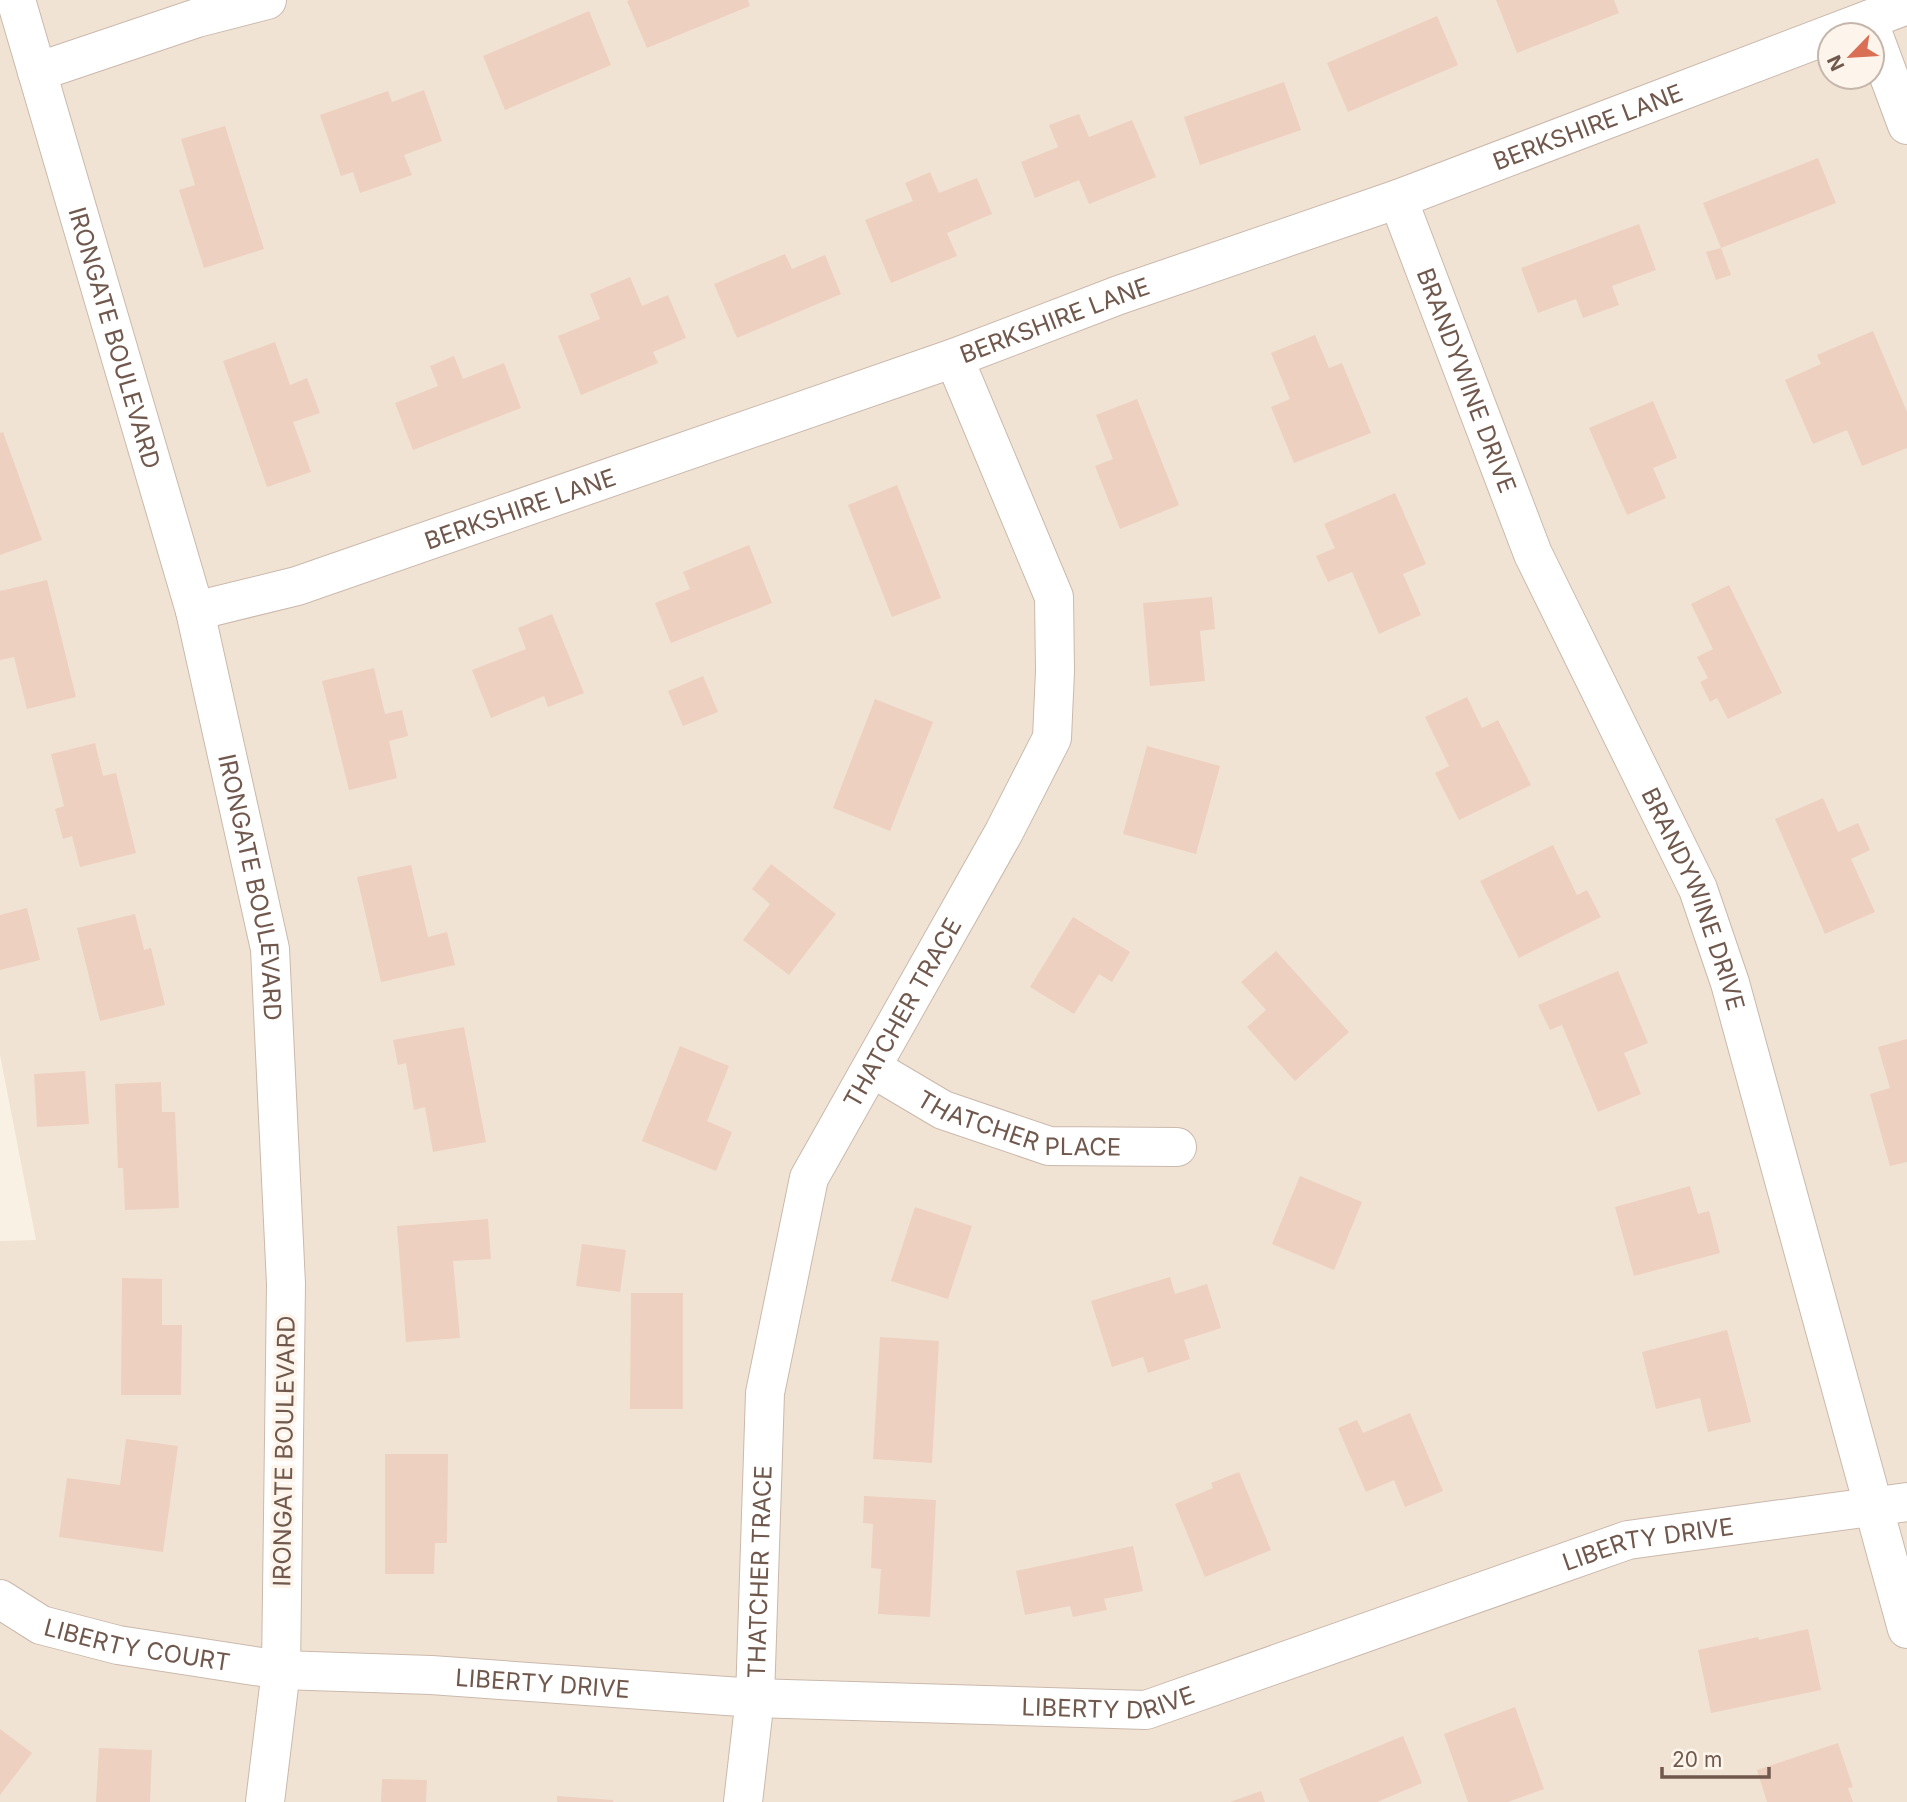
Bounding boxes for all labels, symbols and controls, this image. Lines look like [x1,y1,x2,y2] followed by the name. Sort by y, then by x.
[1816,21,1886,91] north arrow
[1823,52,1850,74] text: N
[1489,77,1686,176] street label: BERKSHIRE LANE
[63,204,167,472] street label: IRONGATE BOULEVARD
[1411,264,1523,497] street label: BRANDYWINE DRIVE
[956,271,1153,369] street label: BERKSHIRE LANE
[420,462,619,555] street label: BERKSHIRE LANE
[213,751,288,1021] street label: IRONGATE BOULEVARD
[1636,783,1751,1013] street label: BRANDYWINE DRIVE
[837,913,967,1113] street label: THATCHER TRACE
[912,1084,1121,1161] street label: THATCHER PLACE
[267,1315,301,1587] street label: IRONGATE BOULEVARD
[741,1465,777,1679] street label: THATCHER TRACE
[1558,1511,1735,1577] street label: LIBERTY DRIVE
[41,1612,232,1677] street label: LIBERTY COURT
[454,1662,631,1704] street label: LIBERTY DRIVE
[1021,1680,1198,1725] street label: LIBERTY DRIVE
[1662,1736,1769,1780] scale bar
[1672,1747,1722,1772] text: 20 m

